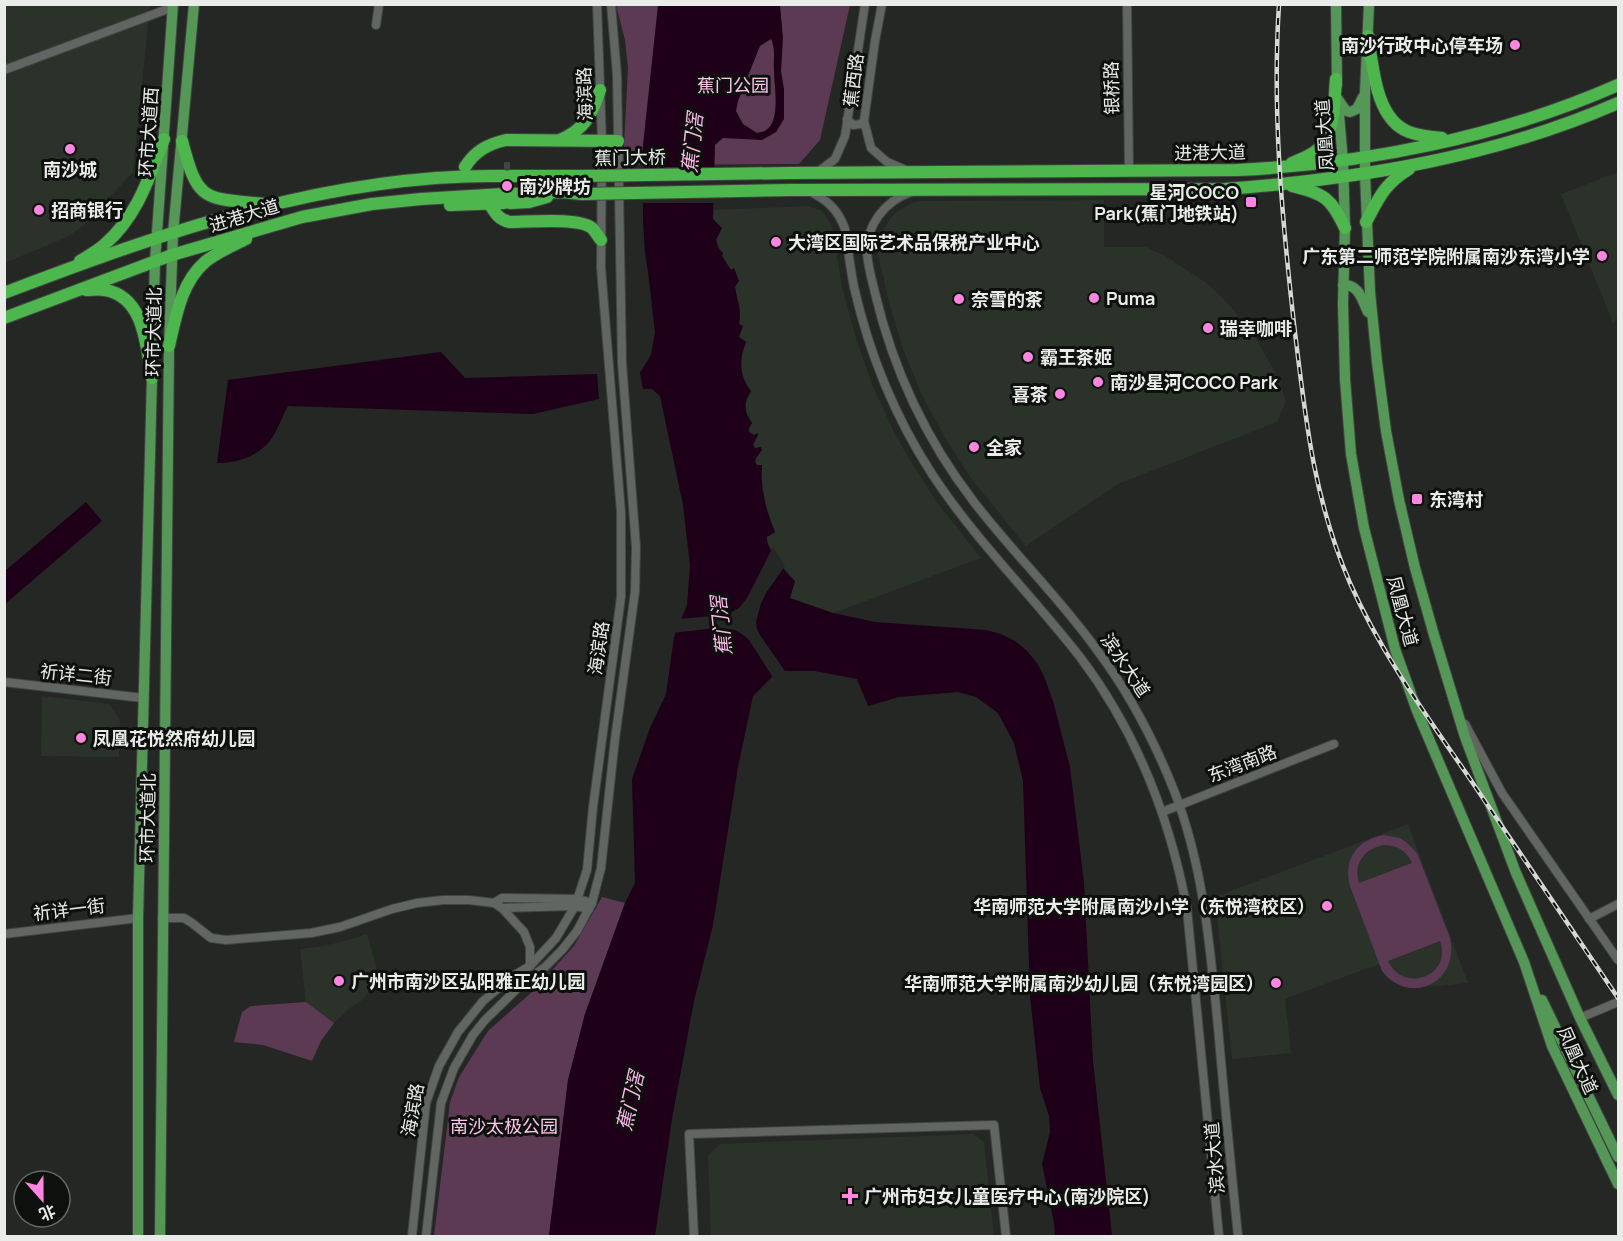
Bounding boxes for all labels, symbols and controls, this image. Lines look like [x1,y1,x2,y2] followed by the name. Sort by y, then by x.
[1341,33,1503,57] place label: 南沙行政中心停车场
[1508,38,1522,52] marker: 南沙行政中心停车场
[838,52,868,108] street label: 蕉西路
[1099,61,1123,115] street label: 银桥路
[571,67,597,121] street label: 海滨路
[697,73,769,97] park label: 蕉门公园
[133,86,163,178] street label: 环市大道西
[1310,98,1338,172] street label: 凤凰大道
[675,109,709,174] water label: 蕉门滘
[1174,139,1246,165] street label: 进港大道
[63,142,77,156] marker: 南沙城
[594,144,666,170] street label: 蕉门大桥
[43,157,97,181] place label: 南沙城
[519,174,591,198] place label: 南沙牌坊
[500,179,514,193] marker: 南沙牌坊
[1094,180,1239,225] place label: 星河COCO Park(蕉门地铁站)
[206,193,282,237] street label: 进港大道
[1244,195,1258,209] marker: 星河COCO Park(蕉门地铁站)
[51,198,123,222] place label: 招商银行
[32,203,46,217] marker: 招商银行
[788,230,1040,254] place label: 大湾区国际艺术品保税产业中心
[769,235,783,249] marker: 大湾区国际艺术品保税产业中心
[1302,244,1590,268] place label: 广东第二师范学院附属南沙东湾小学
[1595,249,1609,263] marker: 广东第二师范学院附属南沙东湾小学
[1106,286,1155,310] place label: Puma
[140,287,166,377] street label: 环市大道北
[971,287,1043,311] place label: 奈雪的茶
[1087,291,1101,305] marker: Puma
[952,292,966,306] marker: 奈雪的茶
[1220,316,1292,340] place label: 瑞幸咖啡
[1201,321,1215,335] marker: 瑞幸咖啡
[1040,345,1112,369] place label: 霸王茶姬
[1021,350,1035,364] marker: 霸王茶姬
[1110,370,1279,394] place label: 南沙星河COCO Park
[1091,375,1105,389] marker: 南沙星河COCO Park
[1012,382,1048,406] place label: 喜茶
[1053,387,1067,401] marker: 喜茶
[986,435,1022,459] place label: 全家
[967,440,981,454] marker: 全家
[1429,487,1483,511] place label: 东湾村
[1410,492,1424,506] marker: 东湾村
[1382,573,1424,649] street label: 凤凰大道
[704,592,738,657] water label: 蕉门滘
[582,620,614,676] street label: 海滨路
[1096,628,1156,702] street label: 滨水大道
[39,658,113,690] street label: 祈详二街
[93,726,255,750] place label: 凤凰花悦然府幼儿园
[74,731,88,745] marker: 凤凰花悦然府幼儿园
[1204,739,1280,787] street label: 东湾南路
[134,773,160,863] street label: 环市大道北
[32,893,106,925] street label: 祈详一街
[973,894,1315,918] place label: 华南师范大学附属南沙小学（东悦湾校区）
[1320,899,1334,913] marker: 华南师范大学附属南沙小学（东悦湾校区）
[351,969,585,993] place label: 广州市南沙区弘阳雅正幼儿园
[904,971,1264,995] place label: 华南师范大学附属南沙幼儿园（东悦湾园区）
[332,974,346,988] marker: 广州市南沙区弘阳雅正幼儿园
[1269,976,1283,990] marker: 华南师范大学附属南沙幼儿园（东悦湾园区）
[1552,1022,1604,1098] street label: 凤凰大道
[610,1066,651,1133] water label: 蕉门滘
[395,1081,429,1139] street label: 海滨路
[450,1114,558,1138] park label: 南沙太极公园
[1199,1121,1229,1195] street label: 滨水大道
[12,1169,72,1229] north arrow
[864,1184,1150,1208] place label: 广州市妇女儿童医疗中心(南沙院区)
[841,1187,859,1205] marker: 广州市妇女儿童医疗中心(南沙院区)
[36,1200,59,1226] text: 北

